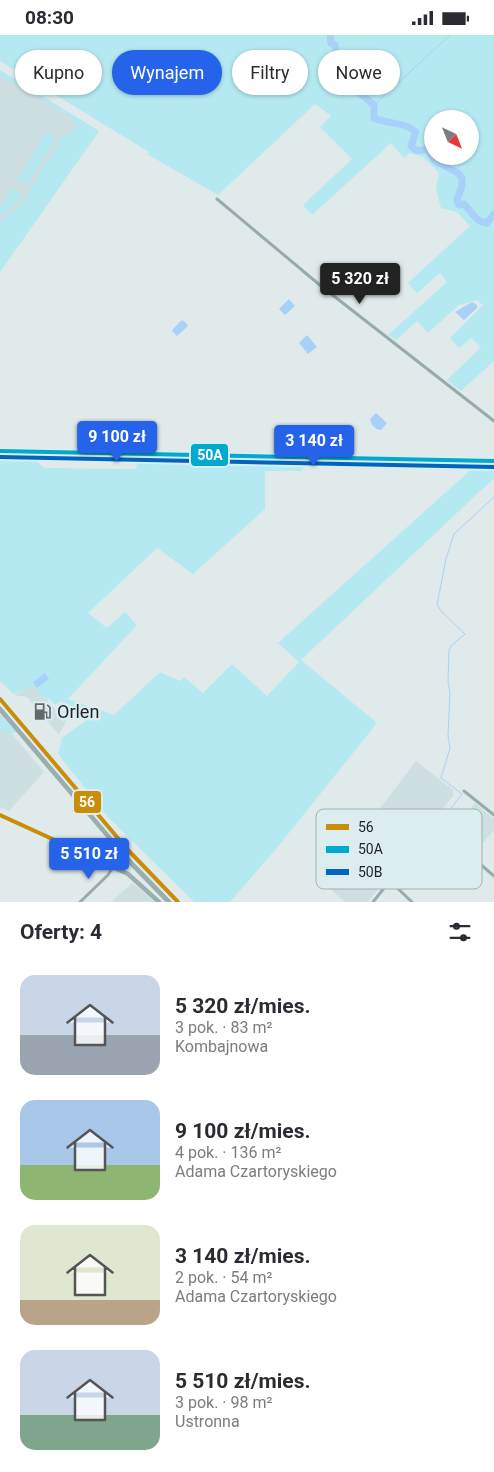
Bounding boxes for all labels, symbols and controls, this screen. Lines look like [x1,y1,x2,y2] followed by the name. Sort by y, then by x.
[25,6,74,29] text: 08:30
[15,50,102,95] chip: Kupno
[112,50,222,95] chip: Wynajem
[232,50,308,95] chip: Filtry
[318,50,400,95] chip: Nowe
[424,110,479,165] north arrow
[424,110,479,165] map controls
[308,263,412,305] pin: 5 320 zł
[331,269,389,288] text: 5 320 zł
[65,421,169,463] pin: 9 100 zł
[262,425,366,467] pin: 3 140 zł
[88,427,146,446] text: 9 100 zł
[285,431,343,450] text: 3 140 zł
[190,443,229,467] line badge: 50A
[197,447,223,463] text: 50A
[57,701,99,722] place label: Orlen
[33,702,53,722] fuel station icon: Orlen
[73,790,102,814] line badge: 56
[79,794,95,810] text: 56
[316,809,482,889] legend
[358,819,374,835] text: 56
[37,837,141,880] pin: 5 510 zł
[358,841,383,857] text: 50A
[60,844,118,863] text: 5 510 zł
[358,864,382,880] text: 50B
[446,918,474,946] icon: filters
[20,920,102,944] text: Oferty: 4
[175,994,311,1018] text: 5 320 zł/mies.
[60,995,120,1055] icon: home
[175,1018,272,1037] text: 3 pok. · 83 m²
[175,1037,268,1056] text: Kombajnowa
[175,1119,311,1143] text: 9 100 zł/mies.
[60,1120,120,1180] icon: home
[175,1143,281,1162] text: 4 pok. · 136 m²
[175,1162,337,1181] text: Adama Czartoryskiego
[175,1244,311,1268] text: 3 140 zł/mies.
[60,1245,120,1305] icon: home
[175,1268,272,1287] text: 2 pok. · 54 m²
[175,1287,337,1306] text: Adama Czartoryskiego
[175,1369,311,1393] text: 5 510 zł/mies.
[60,1370,120,1430] icon: home
[175,1393,272,1412] text: 3 pok. · 98 m²
[175,1412,240,1431] text: Ustronna

